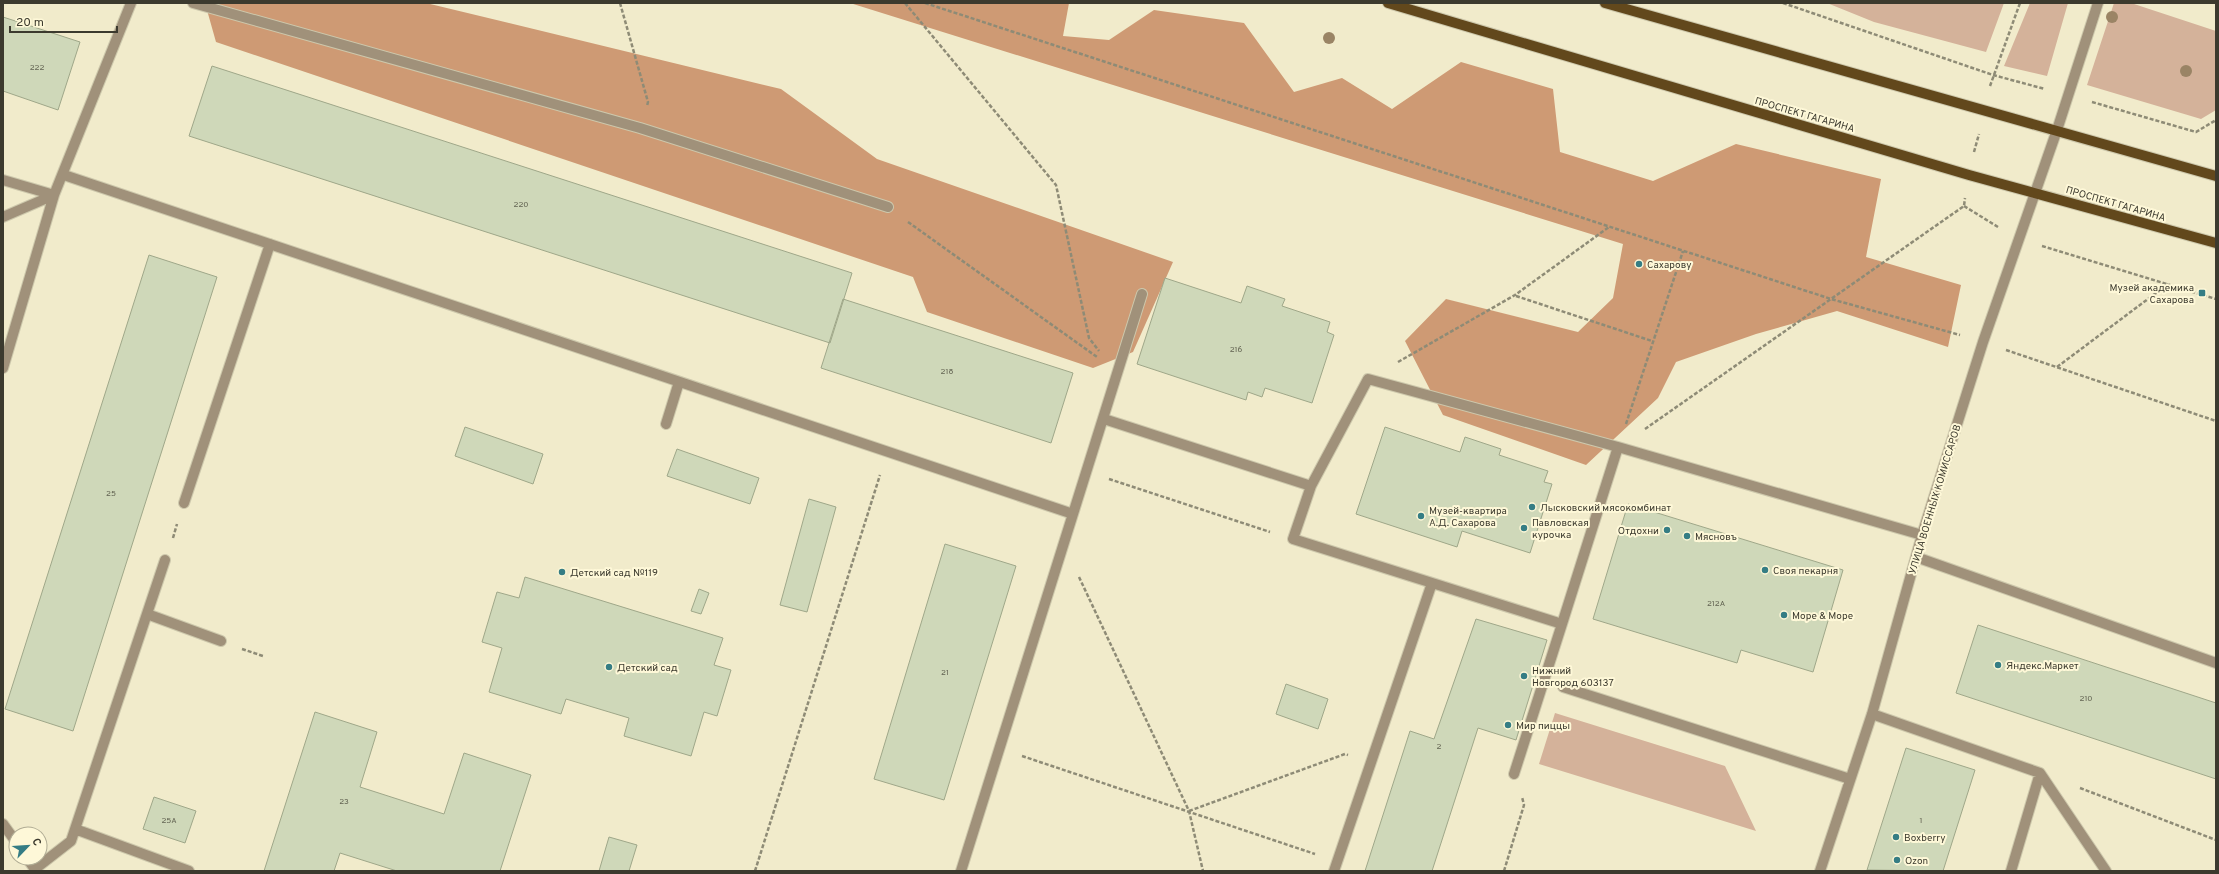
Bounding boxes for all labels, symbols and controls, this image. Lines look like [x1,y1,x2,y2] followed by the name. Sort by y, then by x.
[10,8,117,34] scale bar
[16,15,44,31] text: 20 m
[30,63,44,73] house number: 222
[1753,95,1856,136] street label: ПРОСПЕКТ ГАГАРИНА
[2064,184,2167,225] street label: ПРОСПЕКТ ГАГАРИНА
[514,200,528,210] house number: 220
[1634,259,1644,269] marker: Сахарову
[1647,259,1691,272] place label: Сахарову
[2109,282,2194,307] place label: Музей академика Сахарова
[2197,288,2207,298] marker: Музей академика Сахарова
[1230,345,1243,355] house number: 216
[941,367,953,377] house number: 218
[1906,423,1964,576] street label: УЛИЦА ВОЕННЫХ КОМИССАРОВ
[106,489,116,499] house number: 25
[1527,502,1537,512] marker: Лысковский мясокомбинат
[1540,502,1671,515] place label: Лысковский мясокомбинат
[1429,505,1507,530] place label: Музей-квартира А.Д. Сахарова
[1416,511,1426,521] marker: Музей-квартира А.Д. Сахарова
[1532,517,1589,542] place label: Павловская курочка
[1519,523,1529,533] marker: Павловская курочка
[1618,525,1659,538] place label: Отдохни
[1662,525,1672,535] marker: Отдохни
[1682,531,1692,541] marker: Мясновъ
[1695,531,1737,544] place label: Мясновъ
[1760,565,1770,575] marker: Своя пекарня
[1773,565,1838,578] place label: Своя пекарня
[557,567,567,577] marker: Детский сад №119
[570,567,658,580] place label: Детский сад №119
[1707,599,1726,609] house number: 212А
[1779,610,1789,620] marker: Море & Море
[1792,610,1853,623] place label: Море & Море
[1993,660,2003,670] marker: Яндекс.Маркет
[2006,660,2079,673] place label: Яндекс.Маркет
[604,662,614,672] marker: Детский сад
[617,662,678,675] place label: Детский сад
[1532,665,1614,690] place label: Нижний Новгород 603137
[941,668,949,678] house number: 21
[1519,671,1529,681] marker: Нижний Новгород 603137
[2079,694,2093,704] house number: 210
[1503,720,1513,730] marker: Мир пиццы
[1516,720,1570,733] place label: Мир пиццы
[1437,742,1442,752] house number: 2
[339,797,349,807] house number: 23
[161,816,177,826] house number: 25А
[1920,816,1922,826] house number: 1
[8,826,48,866] north arrow
[1891,832,1901,842] marker: Boxberry
[1904,832,1946,845] place label: Boxberry
[28,836,44,848] text: С
[1892,855,1902,865] marker: Ozon
[1905,855,1928,868] place label: Ozon

